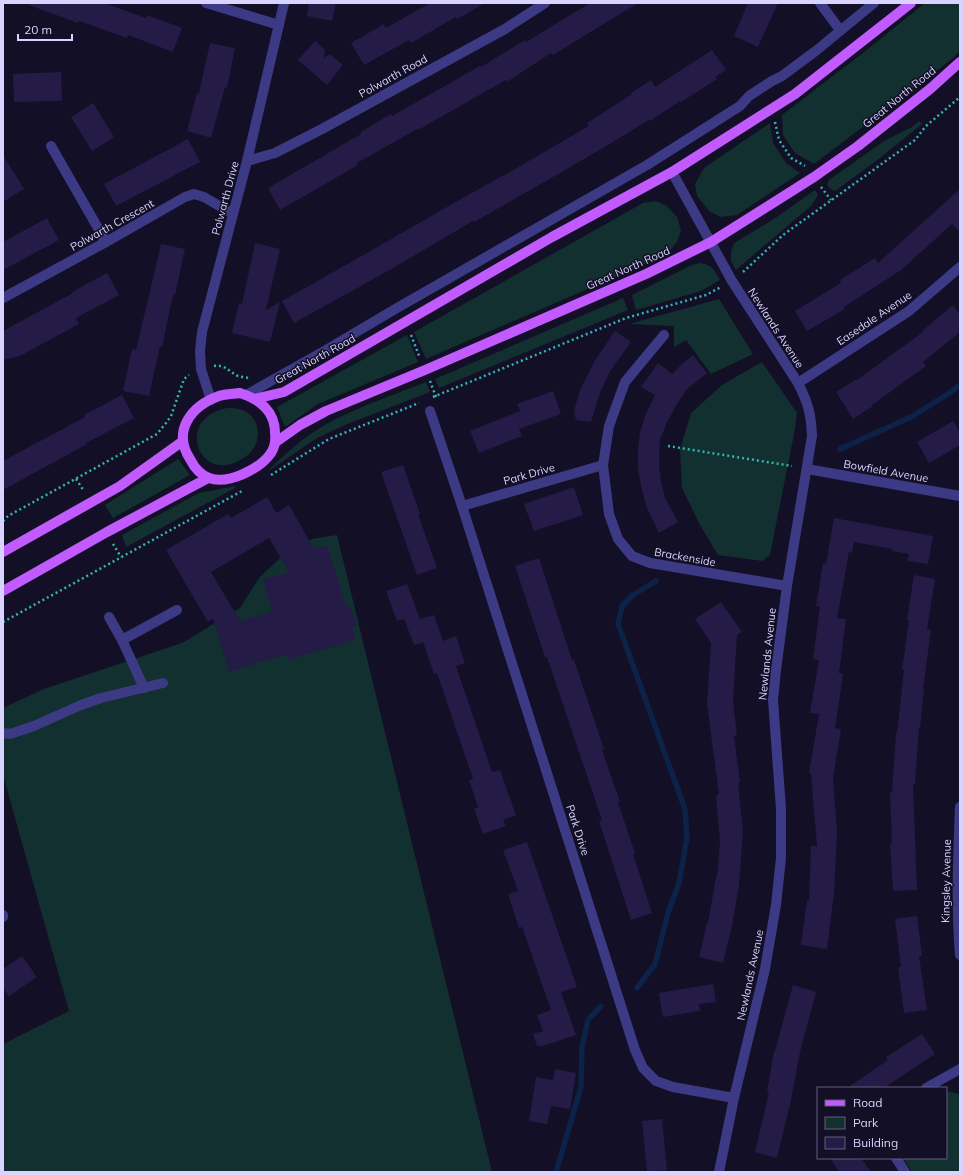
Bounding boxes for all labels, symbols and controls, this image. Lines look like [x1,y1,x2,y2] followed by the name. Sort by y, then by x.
[18,16,72,42] scale bar
[24,22,52,37] text: 20 m
[356,51,430,101] street label: Polwarth Road
[860,63,938,131] street label: Great North Road
[208,160,242,236] street label: Polwarth Drive
[68,196,157,254] street label: Polwarth Crescent
[584,243,672,293] street label: Great North Road
[745,285,807,371] street label: Newlands Avenue
[834,288,914,348] street label: Easedale Avenue
[272,331,358,387] street label: Great North Road
[842,457,930,485] street label: Bowfield Avenue
[502,460,556,488] street label: Park Drive
[653,545,717,569] street label: Brackenside
[755,607,779,701] street label: Newlands Avenue
[563,803,593,857] street label: Park Drive
[938,839,954,923] street label: Kingsley Avenue
[734,928,766,1022] street label: Newlands Avenue
[817,1087,947,1159] legend
[853,1095,882,1110] text: Road
[853,1115,879,1130] text: Park
[853,1135,898,1150] text: Building

